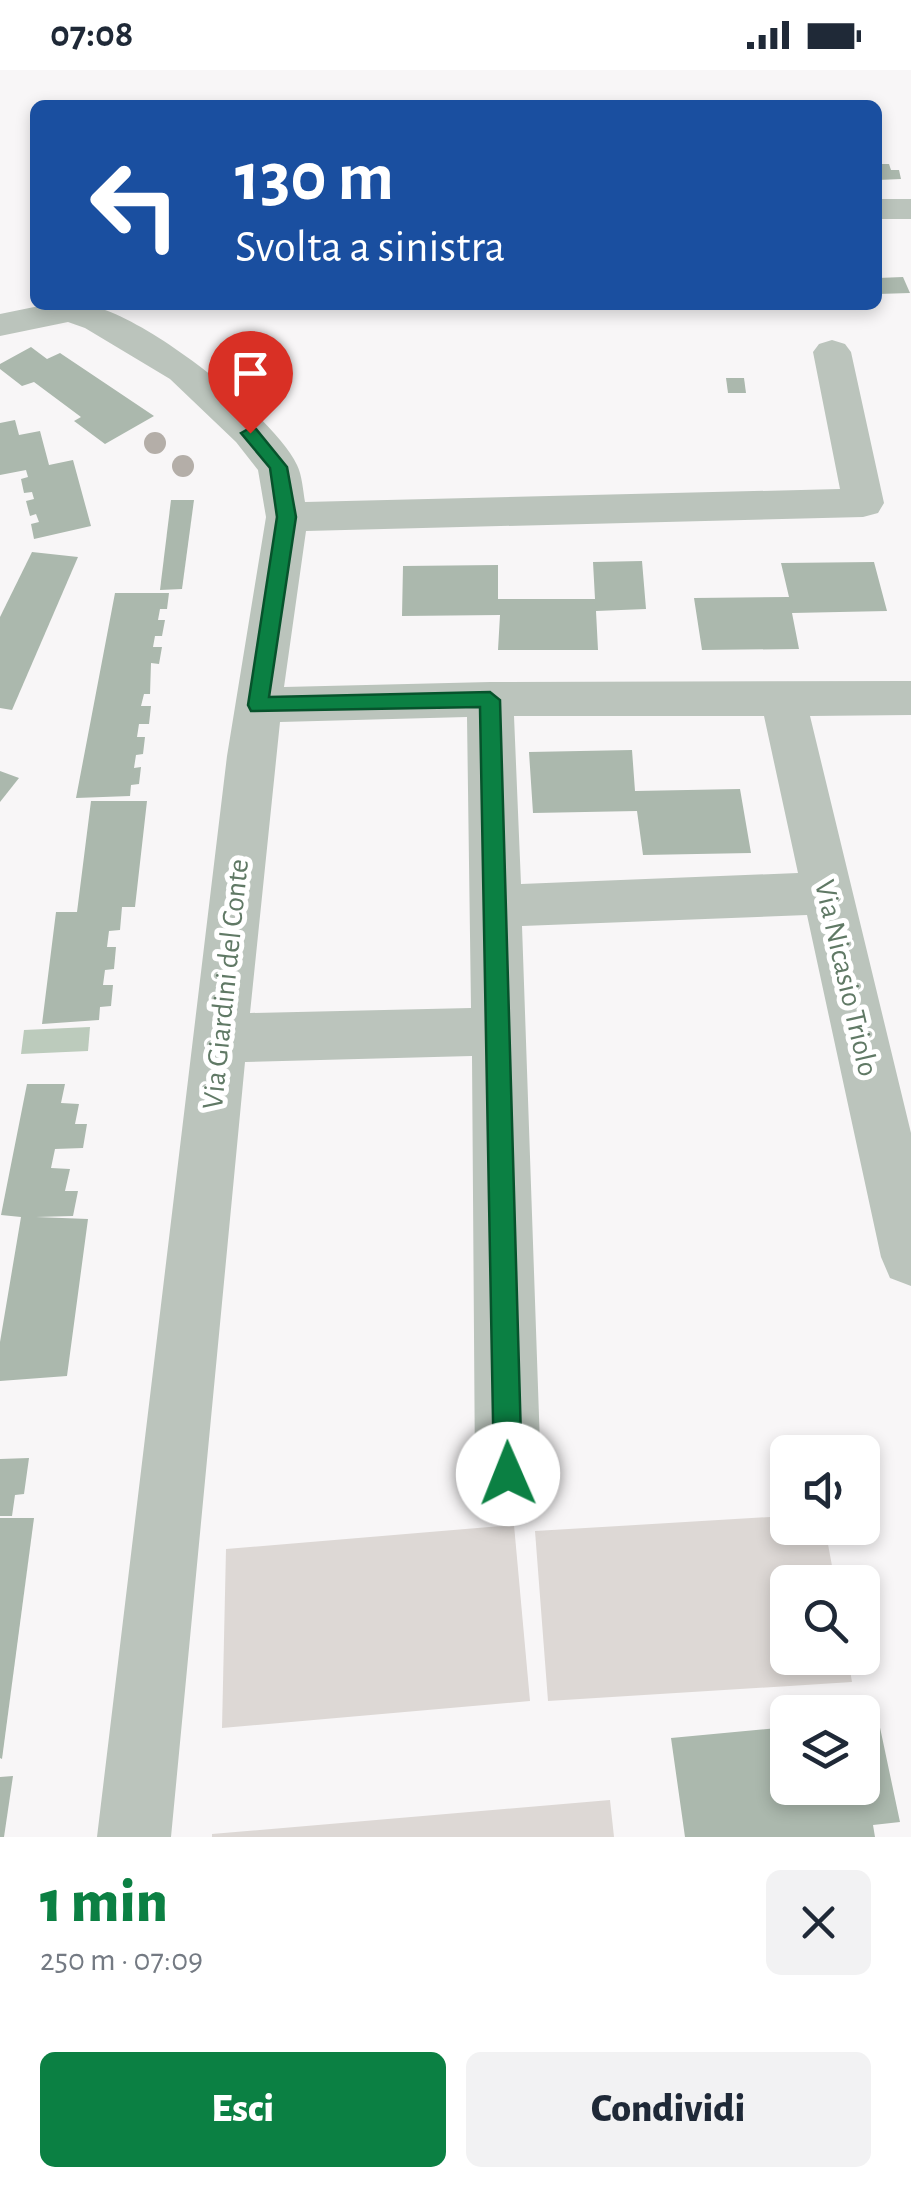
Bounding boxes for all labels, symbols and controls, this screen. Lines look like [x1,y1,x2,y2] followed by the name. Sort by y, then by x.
[50,16,133,54] text: 07:08
[70,140,200,270] icon: left
[235,143,394,213] text: 130 m
[235,225,505,270] text: Svolta a sinistra
[208,331,293,434] pin
[223,346,278,401] icon: arrive
[198,857,254,1111] street label: Via Giardini del Conte
[809,877,883,1079] street label: Via Nicasio Triolo
[456,1422,560,1526] position arrow
[770,1435,880,1805] map controls
[770,1435,880,1545] button: sound
[770,1565,880,1675] button: search
[770,1695,880,1805] button: layers
[766,1870,871,1975] button: close
[40,1873,168,1933] text: 1 min
[40,1944,203,1976] text: 250 m · 07:09
[40,2052,446,2167] button: Esci
[466,2052,871,2167] button: Condividi

